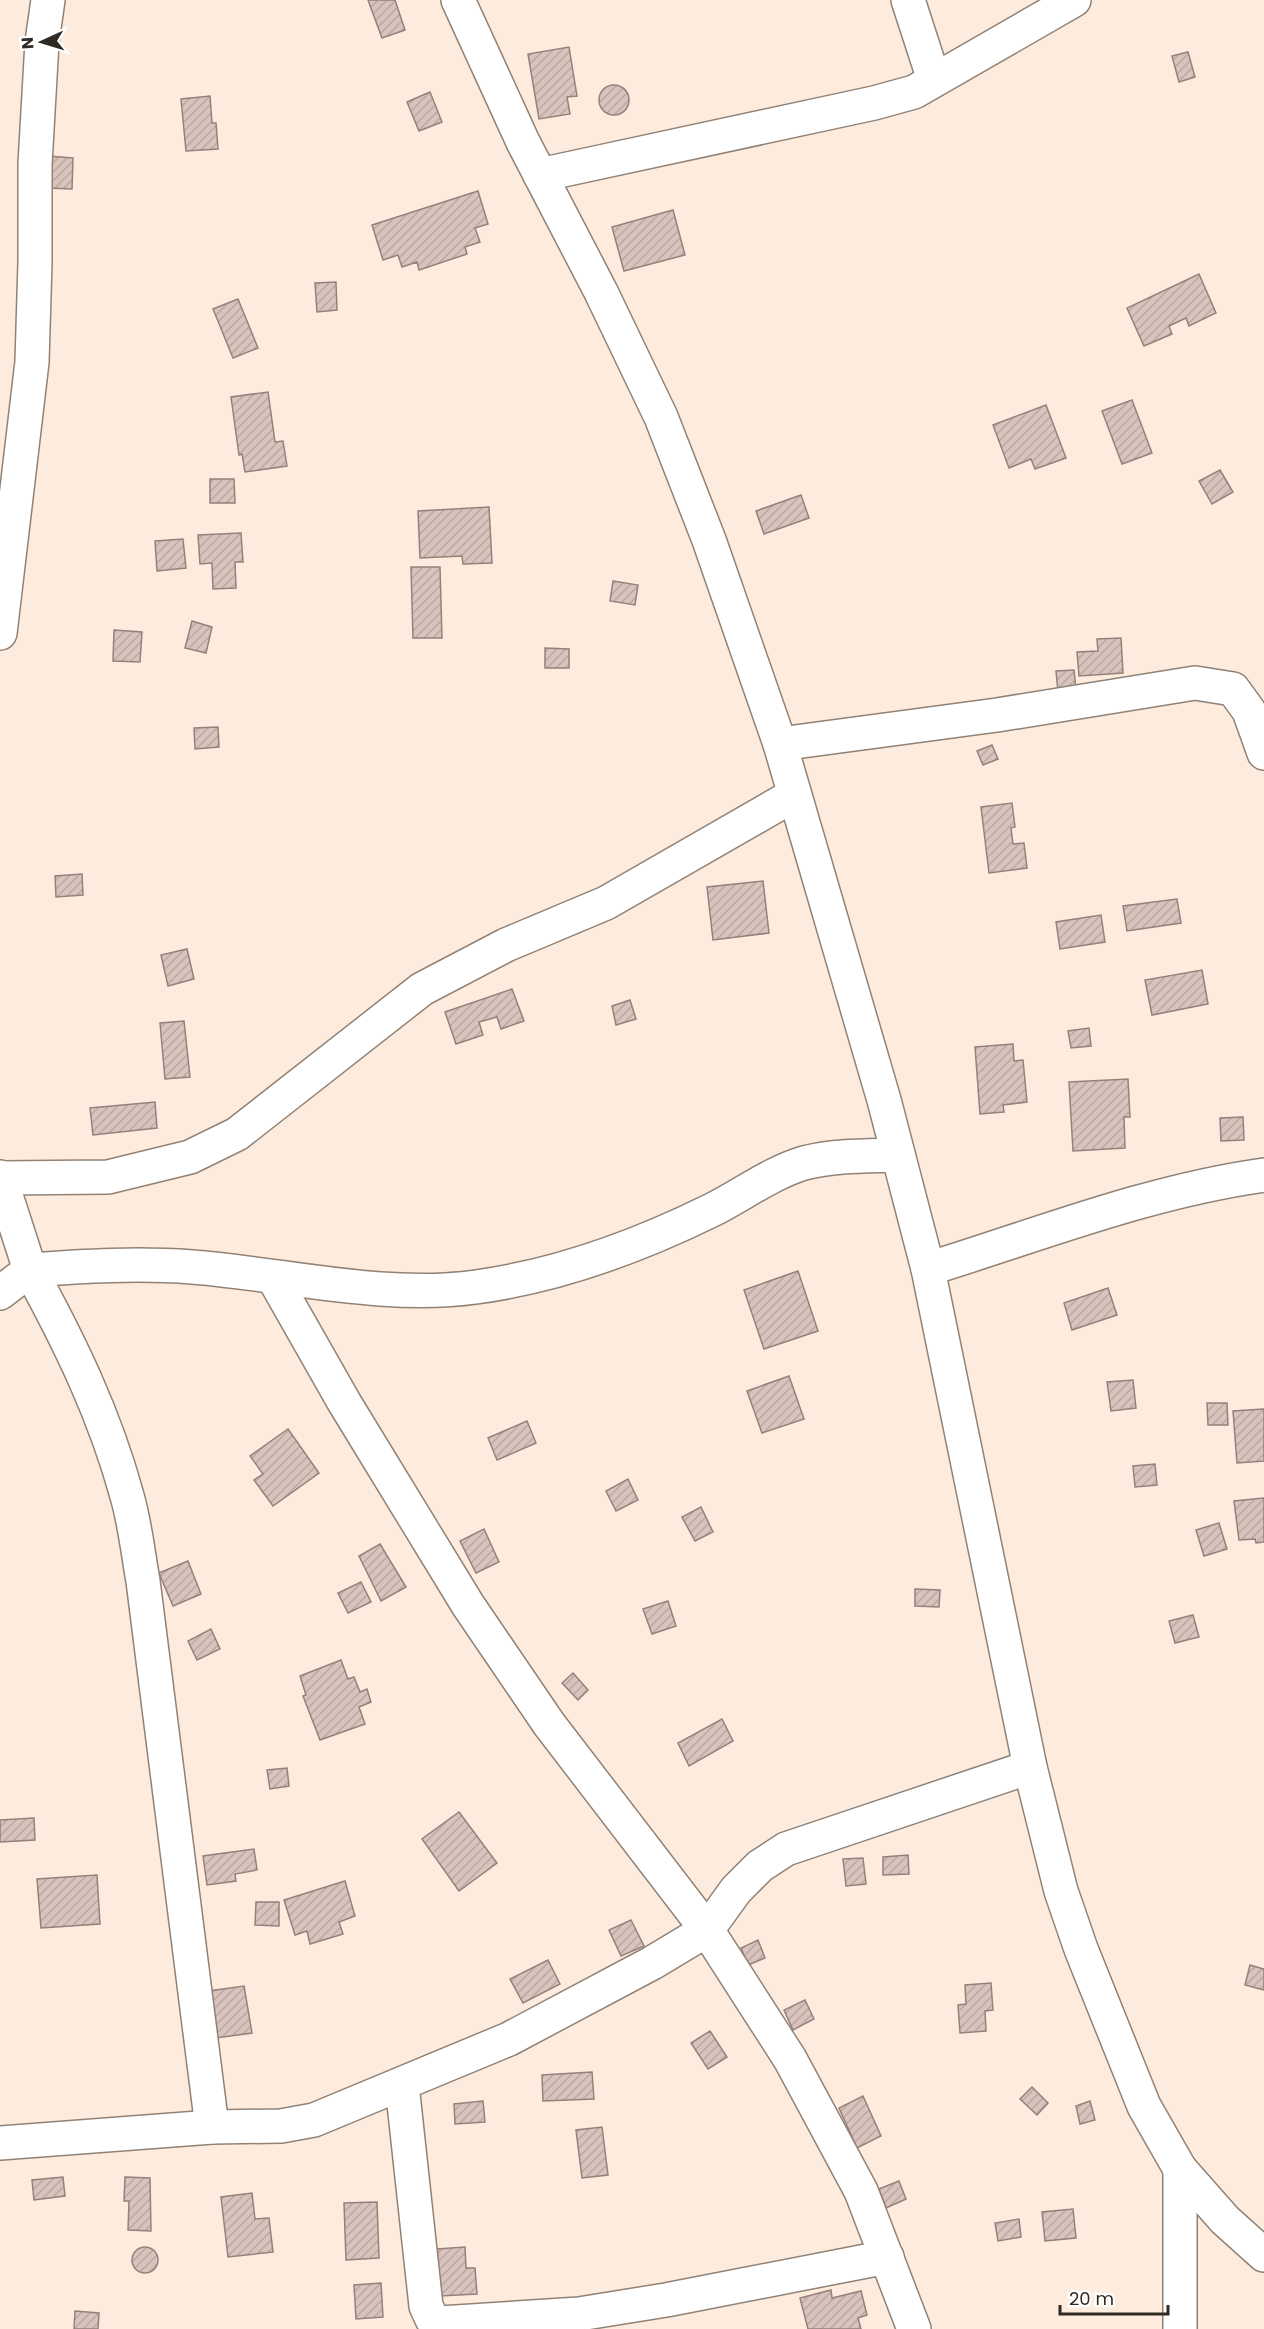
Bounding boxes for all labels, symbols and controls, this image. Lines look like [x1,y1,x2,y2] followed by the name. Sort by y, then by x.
[12,12,72,72] north arrow
[16,36,39,50] text: N
[1060,2278,1168,2316] scale bar
[1069,2286,1114,2311] text: 20 m

